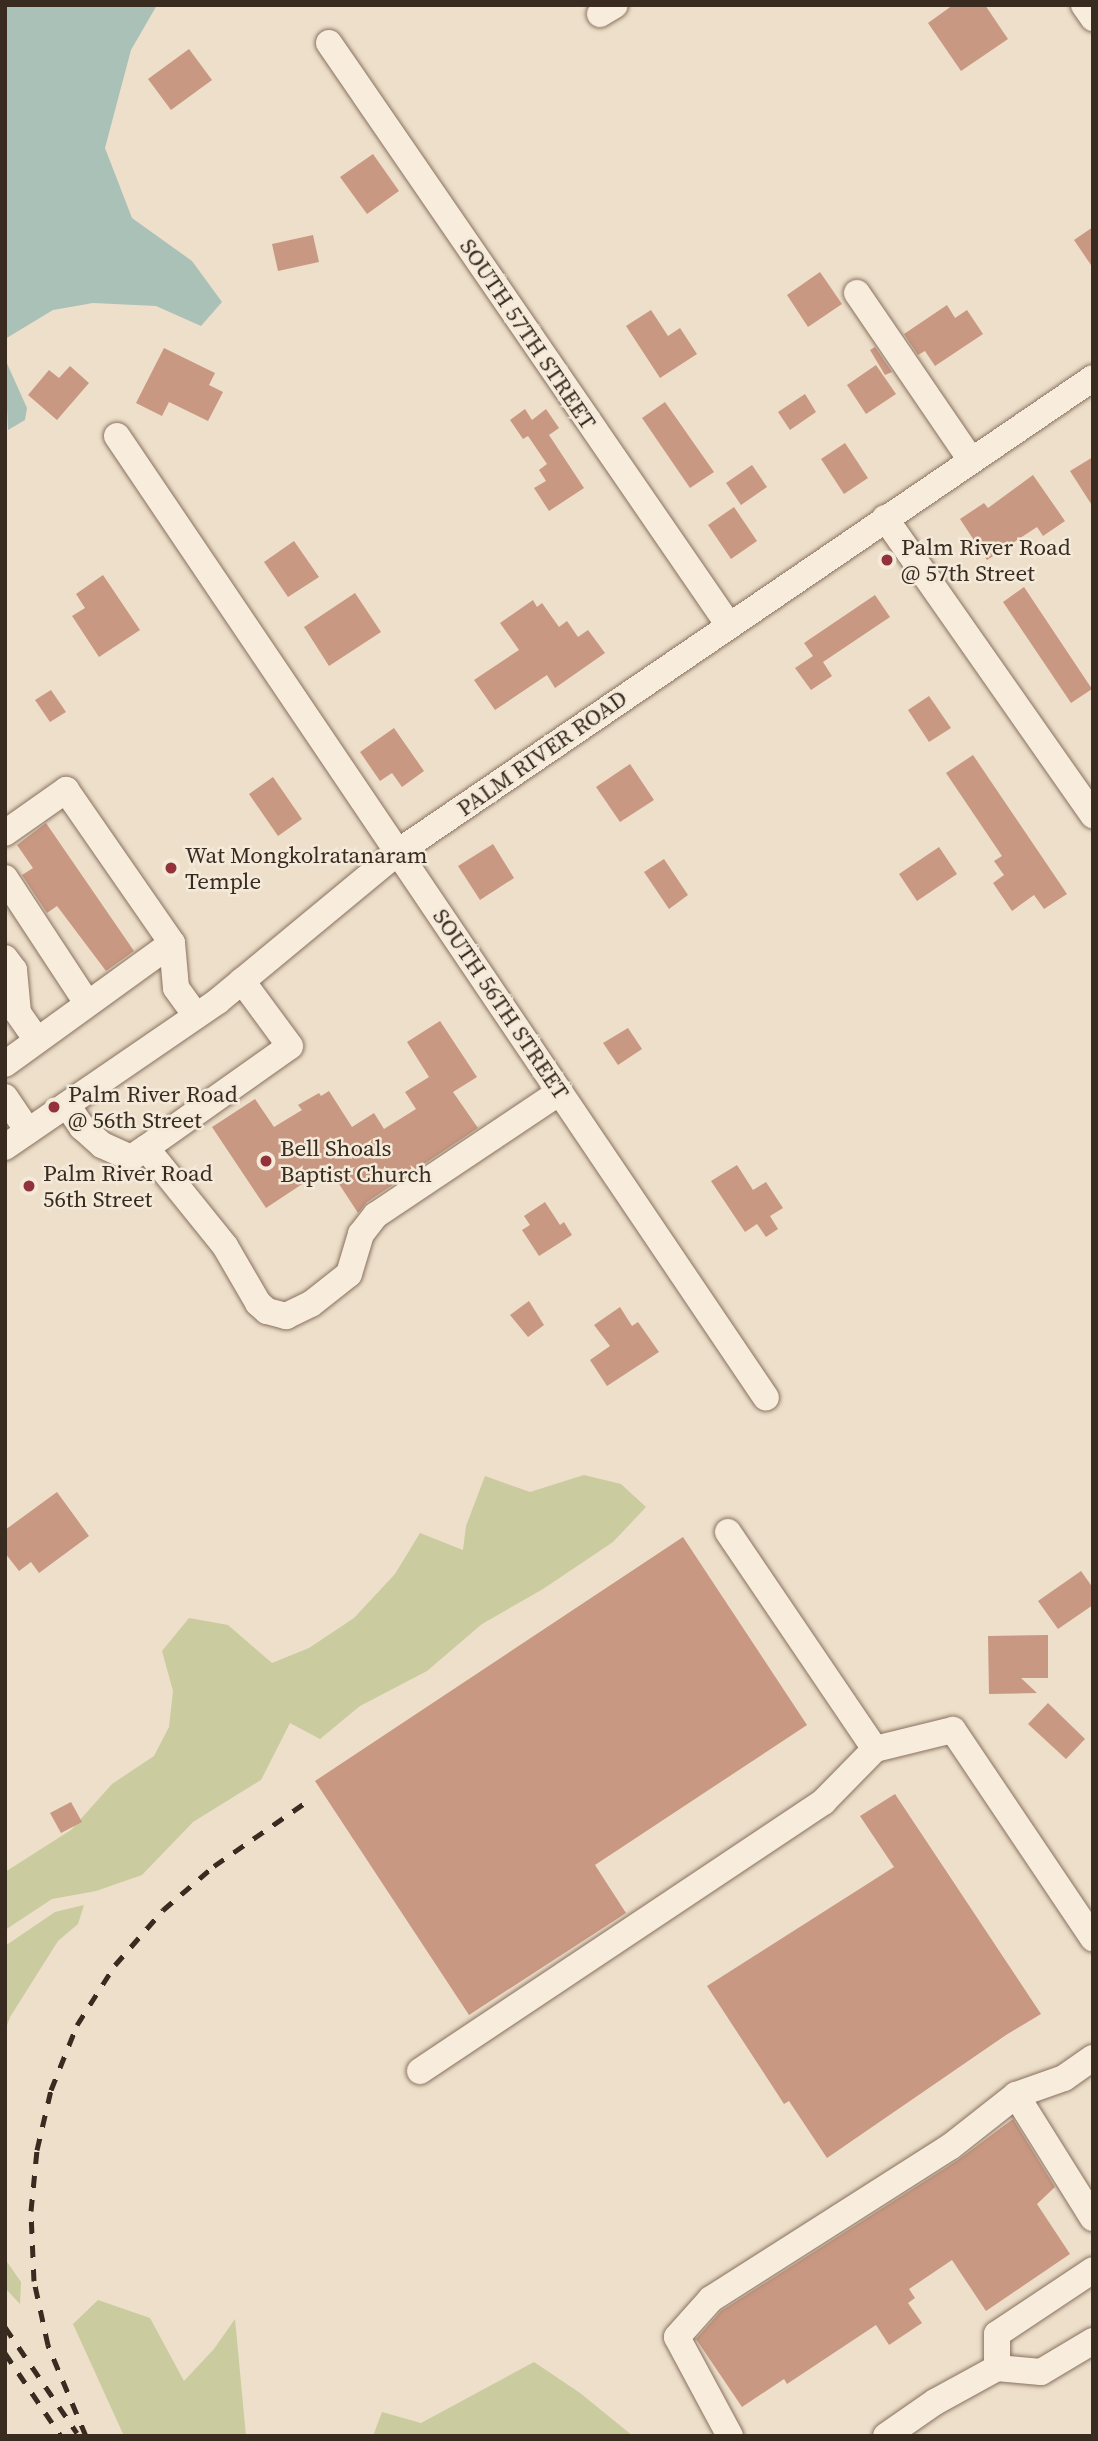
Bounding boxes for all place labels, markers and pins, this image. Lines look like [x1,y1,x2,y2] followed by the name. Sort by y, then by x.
[901,533,1071,587] place label: Palm River Road @ 57th Street
[879,552,895,568] marker: Palm River Road @ 57th Street
[185,841,428,895] place label: Wat Mongkolratanaram Temple
[163,860,179,876] marker: Wat Mongkolratanaram Temple
[68,1080,238,1134] place label: Palm River Road @ 56th Street
[46,1099,62,1115] marker: Palm River Road @ 56th Street
[280,1134,432,1188] place label: Bell Shoals Baptist Church
[258,1153,274,1169] marker: Bell Shoals Baptist Church
[43,1159,213,1213] place label: Palm River Road 56th Street
[21,1178,37,1194] marker: Palm River Road 56th Street

